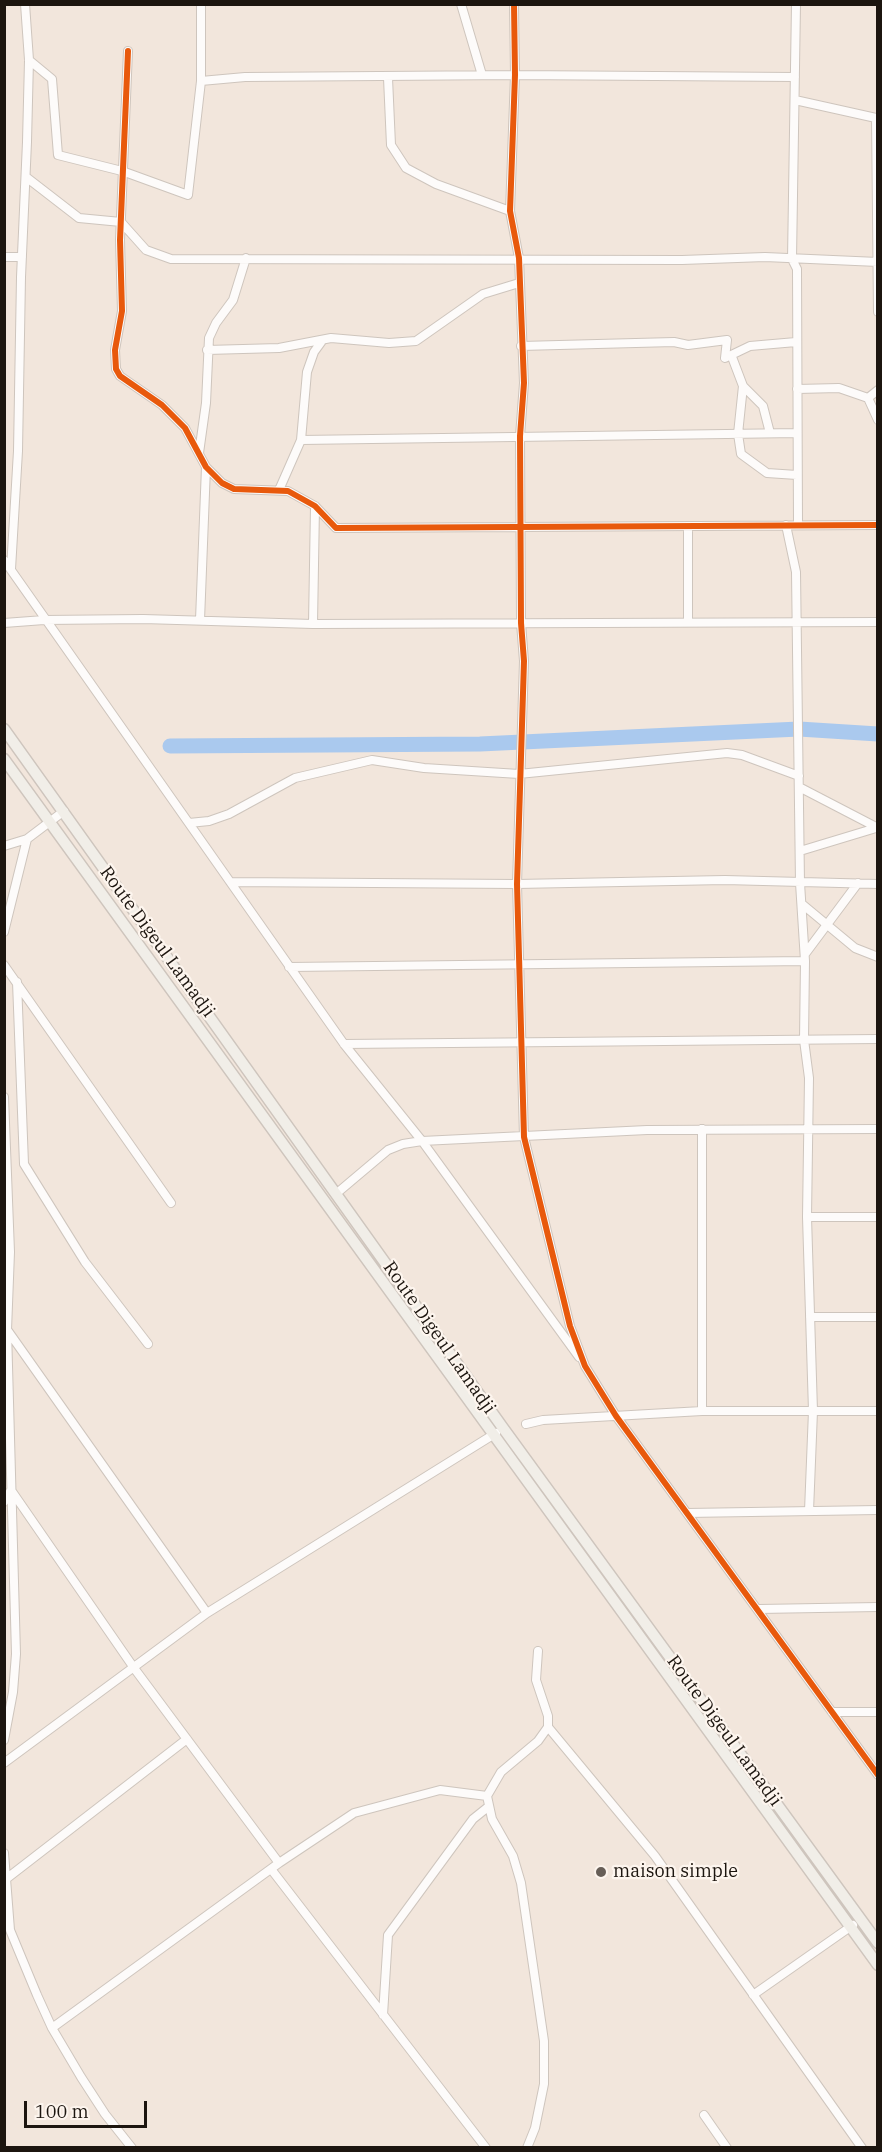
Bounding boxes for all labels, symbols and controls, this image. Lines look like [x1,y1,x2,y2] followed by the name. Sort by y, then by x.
[95,862,219,1022] street label: Route Digeul Lamadji
[378,1258,500,1418] street label: Route Digeul Lamadji
[662,1651,786,1811] street label: Route Digeul Lamadji
[613,1861,738,1883] place label: maison simple
[594,1865,608,1879] marker: maison simple
[27,2089,150,2127] scale bar
[35,2100,89,2123] text: 100 m

